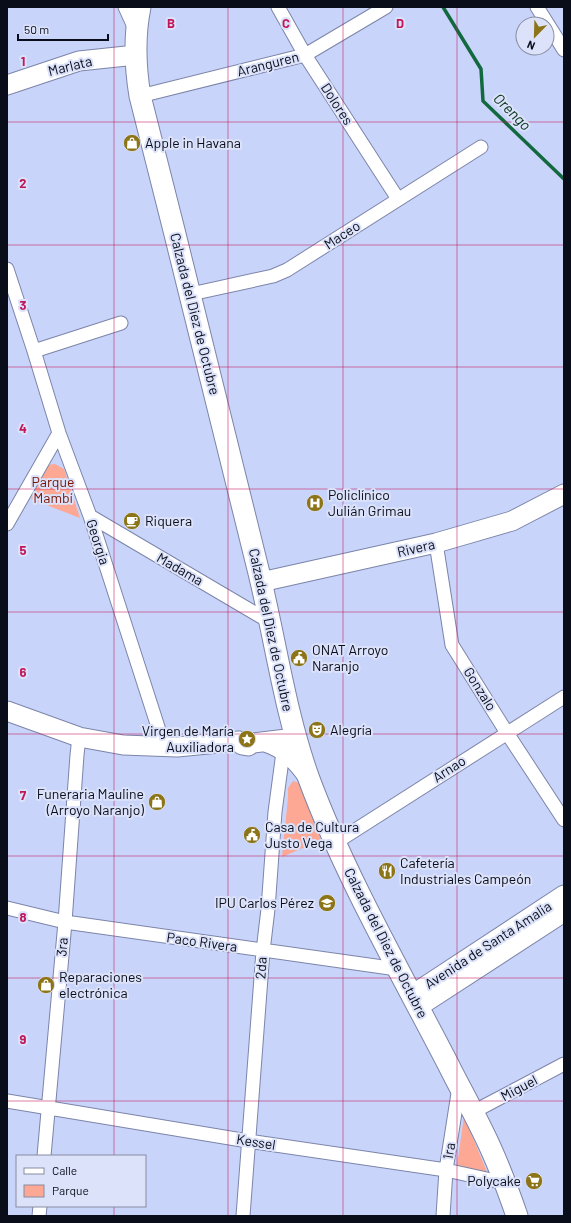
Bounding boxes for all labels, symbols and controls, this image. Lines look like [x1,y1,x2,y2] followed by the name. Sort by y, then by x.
[167,15,175,31] text: B
[282,15,290,31] text: C
[396,15,404,31] text: D
[18,16,108,42] scale bar
[515,16,555,56] north arrow
[24,22,49,36] text: 50 m
[525,38,537,53] text: N
[235,48,301,79] street label: Aranguren
[46,52,94,79] street label: Marlata
[21,53,25,69] text: 1
[318,80,357,128] street label: Dolores
[490,89,535,134] water label: Orengo
[122,133,142,153] shop icon: Apple in Havana
[145,134,241,151] place label: Apple in Havana
[19,175,27,191] text: 2
[321,217,363,252] street label: Maceo
[167,231,224,397] street label: Calzada del Diez de Octubre
[19,297,27,313] text: 3
[19,420,27,436] text: 4
[31,473,75,506] park label: Parque Mambí
[328,486,411,519] place label: Policlínico Julián Grimau
[305,493,325,513] hospital icon: Policlínico Julián Grimau
[122,511,142,531] cafe icon: Riquera
[145,512,192,529] place label: Riquera
[83,517,114,567] street label: Georgia
[395,535,436,560] street label: Rivera
[19,542,27,558] text: 5
[246,547,297,713] street label: Calzada del Diez de Octubre
[154,549,206,589] street label: Madama
[312,641,388,674] place label: ONAT Arroyo Naranjo
[289,648,309,668] public building icon: ONAT Arroyo Naranjo
[20,664,27,680] text: 6
[461,664,500,714] street label: Gonzalo
[307,720,327,740] theatre icon: Alegría
[330,721,372,738] place label: Alegría
[142,722,234,755] place label: Virgen de María Auxiliadora
[237,729,257,749] place icon: Virgen de María Auxiliadora
[429,752,468,785] street label: Arnao
[37,785,144,818] place label: Funeraria Mauline (Arroyo Naranjo)
[20,787,27,803] text: 7
[147,792,167,812] shop icon: Funeraria Mauline (Arroyo Naranjo)
[265,818,359,851] place label: Casa de Cultura Justo Vega
[242,825,262,845] public building icon: Casa de Cultura Justo Vega
[400,854,531,887] place label: Cafetería Industriales Campeón
[377,861,397,881] restaurant icon: Cafetería Industriales Campeón
[341,865,432,1021] street label: Calzada del Diez de Octubre
[317,893,337,913] school or university icon: IPU Carlos Pérez
[215,894,314,911] place label: IPU Carlos Pérez
[421,897,554,992] street label: Avenida de Santa Amalia
[19,909,27,925] text: 8
[166,928,239,955] street label: Paco Rivera
[52,937,71,957] street label: 3ra
[251,956,270,980] street label: 2da
[59,968,142,1001] place label: Reparaciones electrónica
[36,975,56,995] shop icon: Reparaciones electrónica
[20,1031,27,1047] text: 9
[497,1071,540,1104] street label: Miguel
[235,1130,277,1153] street label: Kessel
[439,1141,458,1161] street label: 1ra
[16,1155,146,1207] legend
[52,1163,77,1177] text: Calle
[524,1171,544,1191] supermarket icon: Polycake
[467,1172,521,1189] place label: Polycake
[52,1183,89,1197] text: Parque

